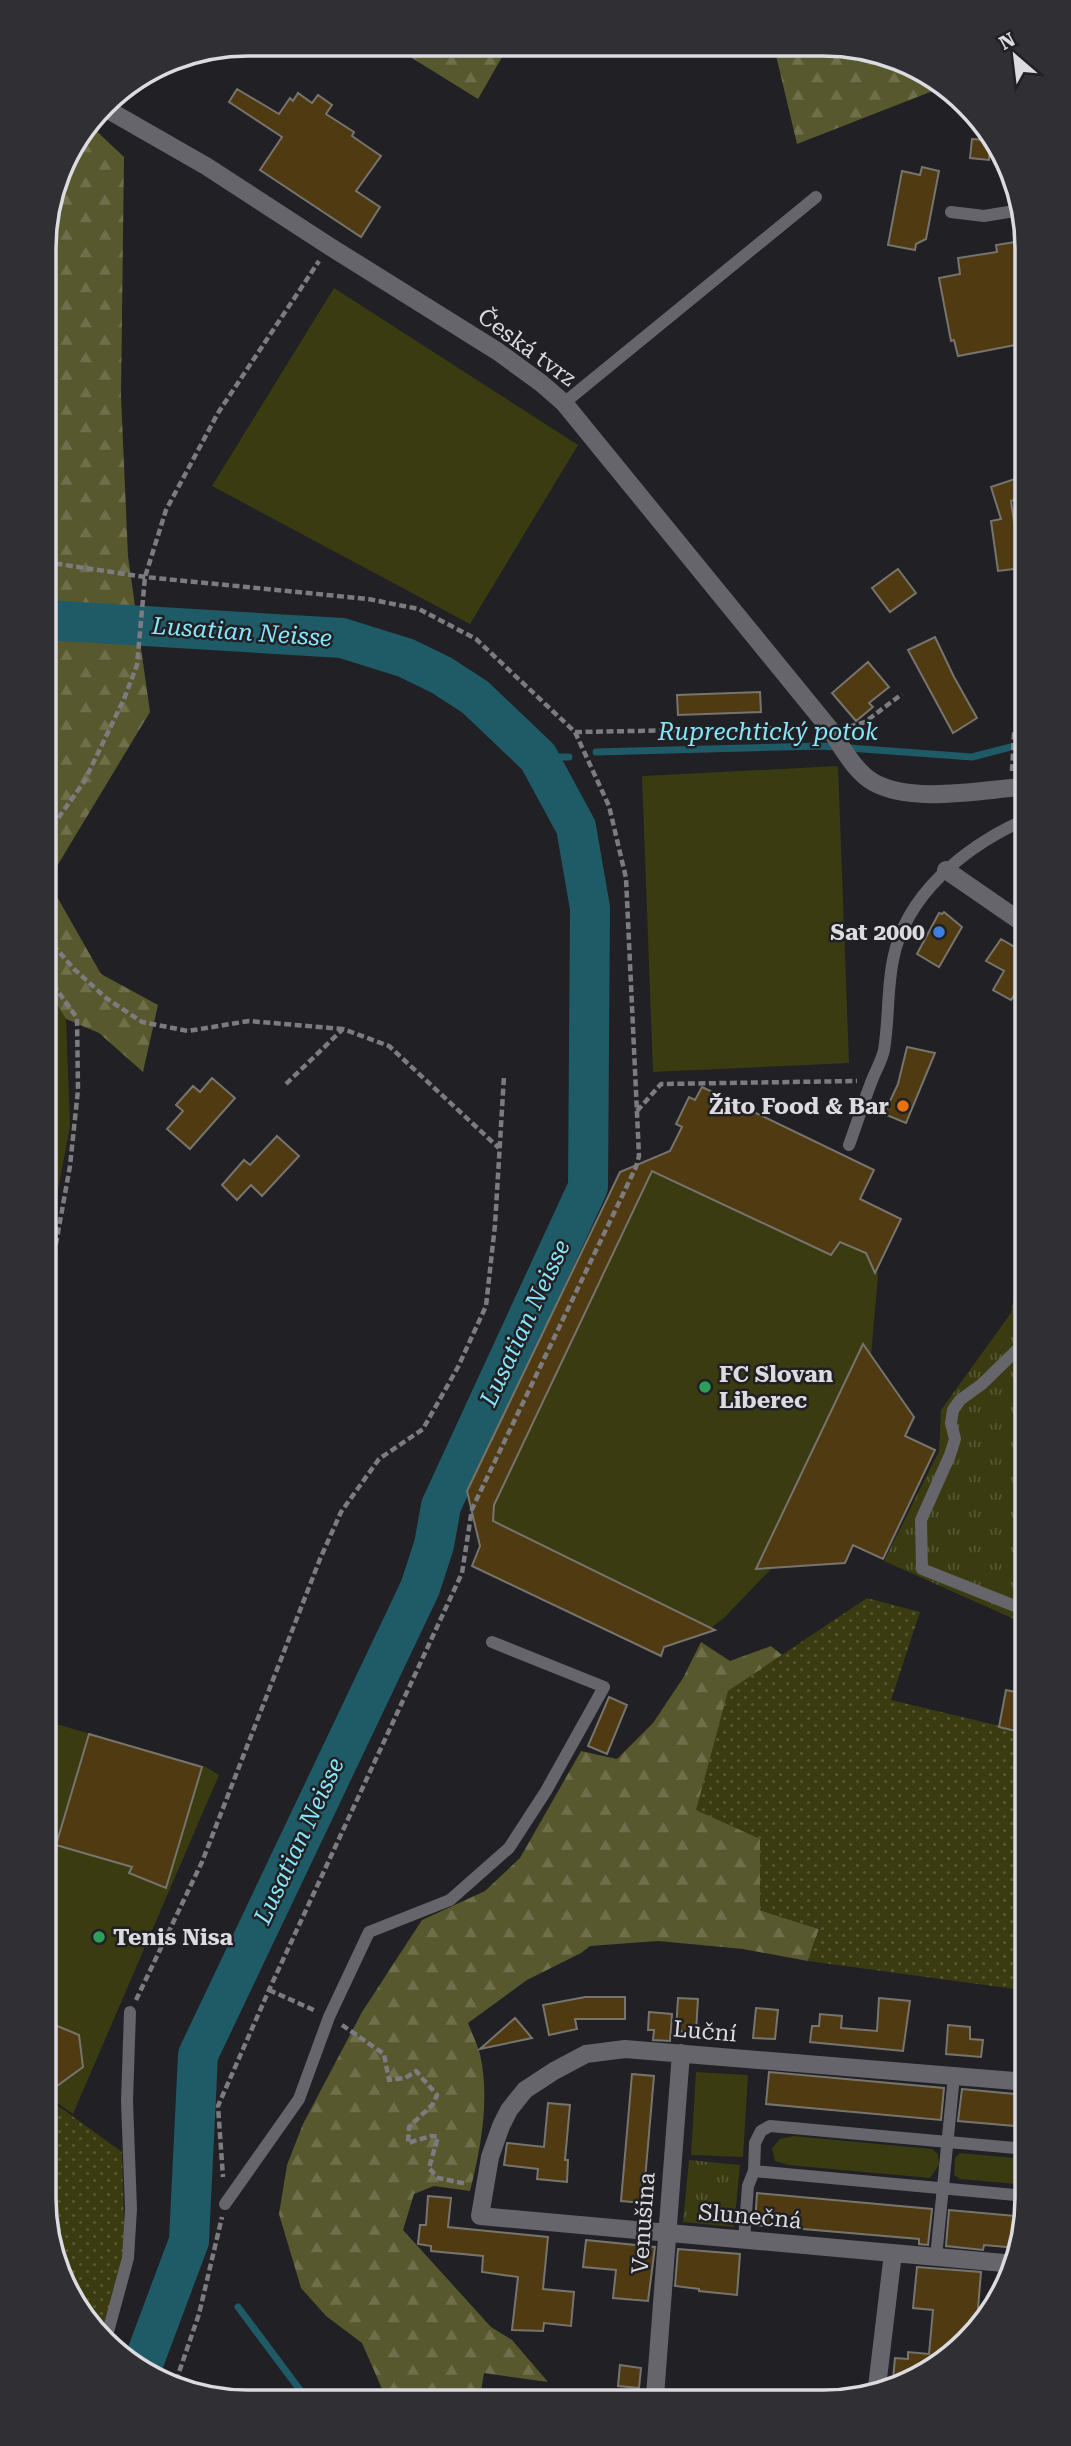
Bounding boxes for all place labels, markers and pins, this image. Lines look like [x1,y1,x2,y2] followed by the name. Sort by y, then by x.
[830,919,925,946] place label: Sat 2000
[931,924,947,940] marker: Sat 2000
[709,1093,889,1120] place label: Žito Food & Bar
[895,1098,911,1114] marker: Žito Food & Bar
[719,1361,834,1414] place label: FC Slovan Liberec
[697,1379,713,1395] marker: FC Slovan Liberec
[113,1924,234,1951] place label: Tenis Nisa
[91,1929,107,1945] marker: Tenis Nisa

